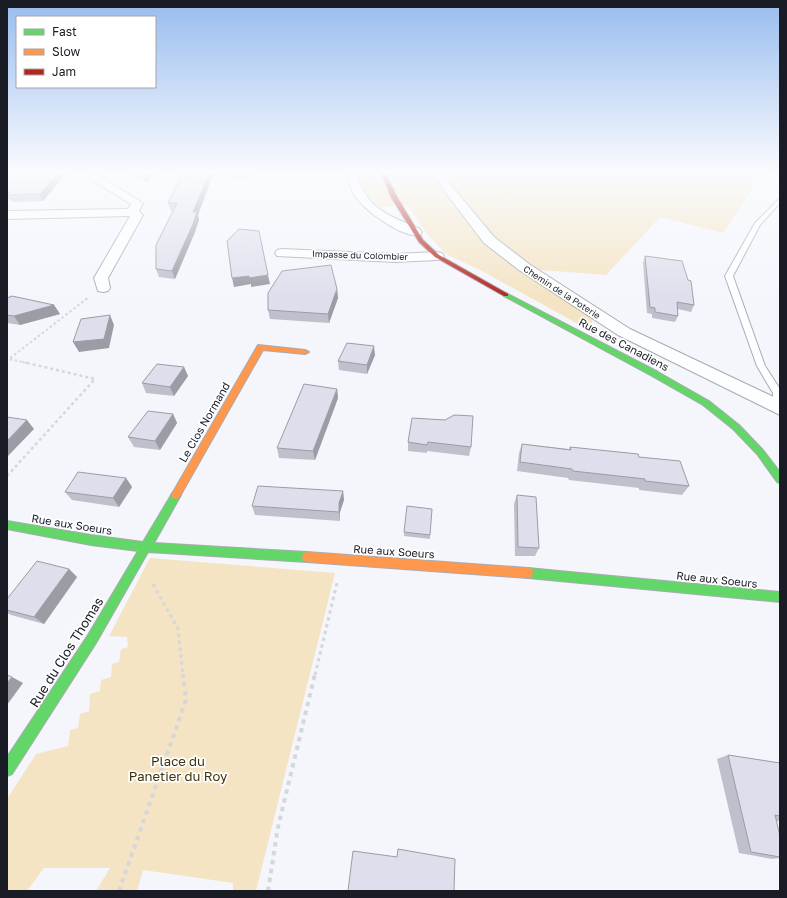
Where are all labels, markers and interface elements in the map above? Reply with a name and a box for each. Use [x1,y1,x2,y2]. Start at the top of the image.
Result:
legend [16,16,156,88]
text: Fast [52,24,77,39]
text: Slow [52,44,80,59]
text: Jam [52,64,76,79]
street label: Impasse du Colombier [312,248,409,262]
street label: Chemin de la Poterie [522,263,602,321]
street label: Rue des Canadiens [577,315,671,373]
street label: Le Clos Normand [176,380,232,464]
street label: Rue aux Soeurs [31,511,113,537]
street label: Rue aux Soeurs [353,542,435,560]
street label: Rue aux Soeurs [676,568,758,590]
street label: Rue du Clos Thomas [26,594,106,710]
park label: Place du Panetier du Roy [129,753,228,784]

